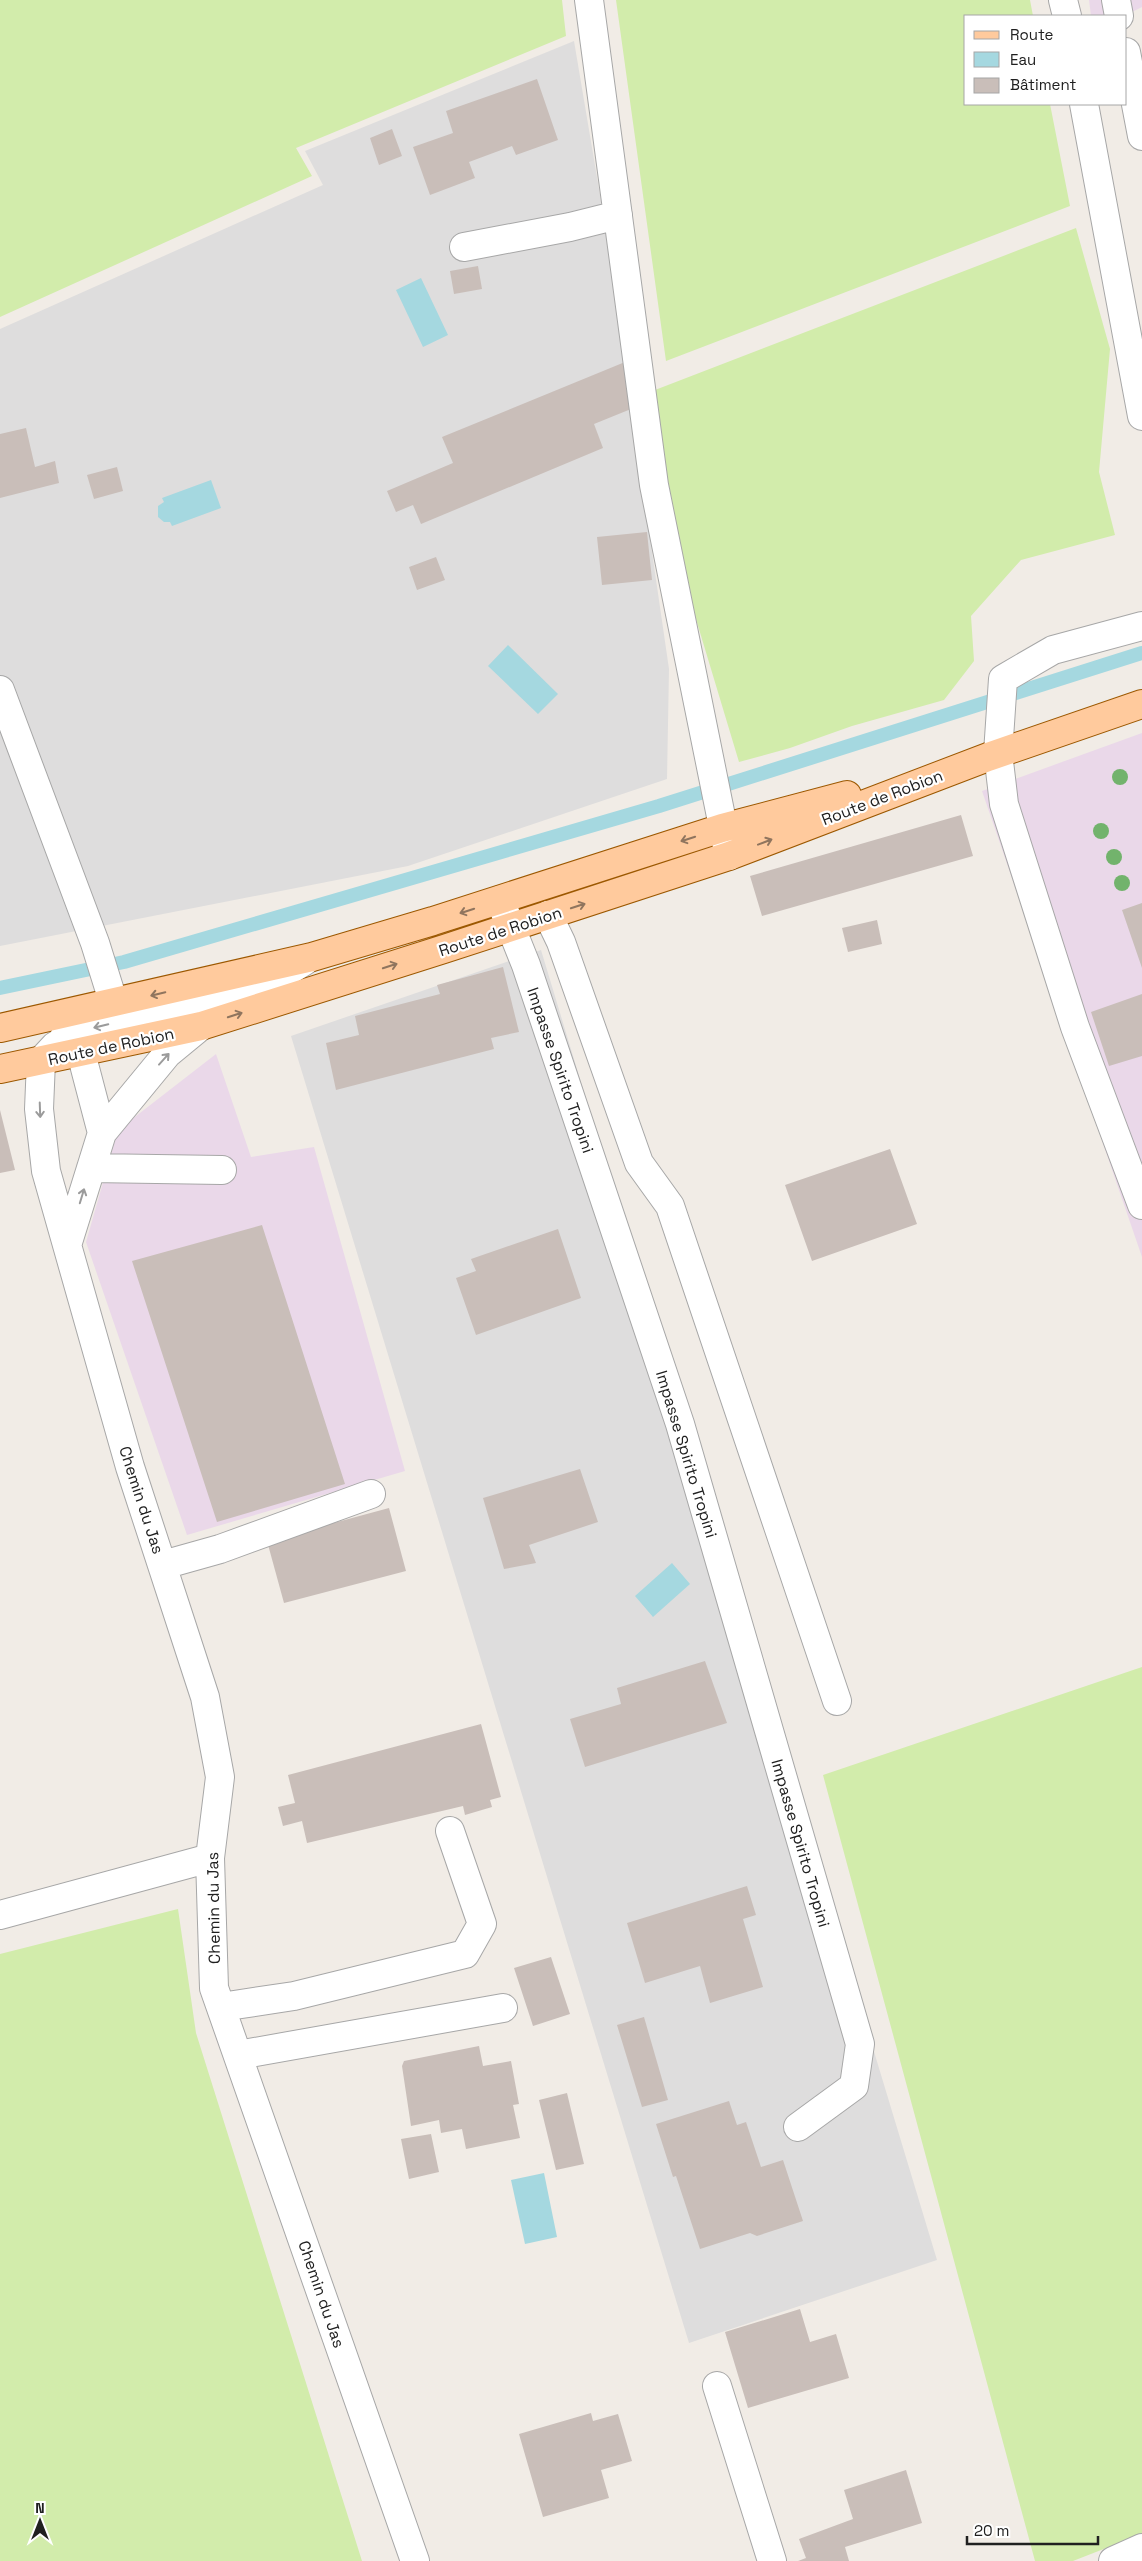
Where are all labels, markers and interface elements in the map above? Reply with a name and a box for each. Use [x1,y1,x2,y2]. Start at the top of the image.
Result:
legend [964,15,1127,105]
text: Route [1010,25,1054,44]
text: Eau [1010,50,1036,69]
text: Bâtiment [1010,75,1076,94]
street label: Route de Robion [819,765,946,830]
one-way arrow [681,835,696,844]
one-way arrow [757,837,772,846]
one-way arrow [570,901,585,910]
street label: Route de Robion [436,902,564,961]
one-way arrow [459,906,475,916]
one-way arrow [382,961,398,971]
street label: Impasse Spirito Tropini [522,984,599,1156]
one-way arrow [150,990,166,999]
one-way arrow [227,1010,243,1020]
one-way arrow [93,1022,109,1031]
street label: Route de Robion [46,1023,176,1070]
one-way arrow [158,1052,169,1065]
one-way arrow [35,1101,45,1117]
one-way arrow [78,1188,88,1204]
street label: Impasse Spirito Tropini [651,1368,722,1540]
street label: Chemin du Jas [114,1444,169,1557]
street label: Impasse Spirito Tropini [766,1757,835,1930]
street label: Chemin du Jas [202,1852,225,1964]
street label: Chemin du Jas [293,2238,350,2351]
north arrow [15,2496,65,2546]
text: N [35,2499,45,2517]
scale bar [967,2514,1098,2546]
text: 20 m [974,2521,1009,2540]

